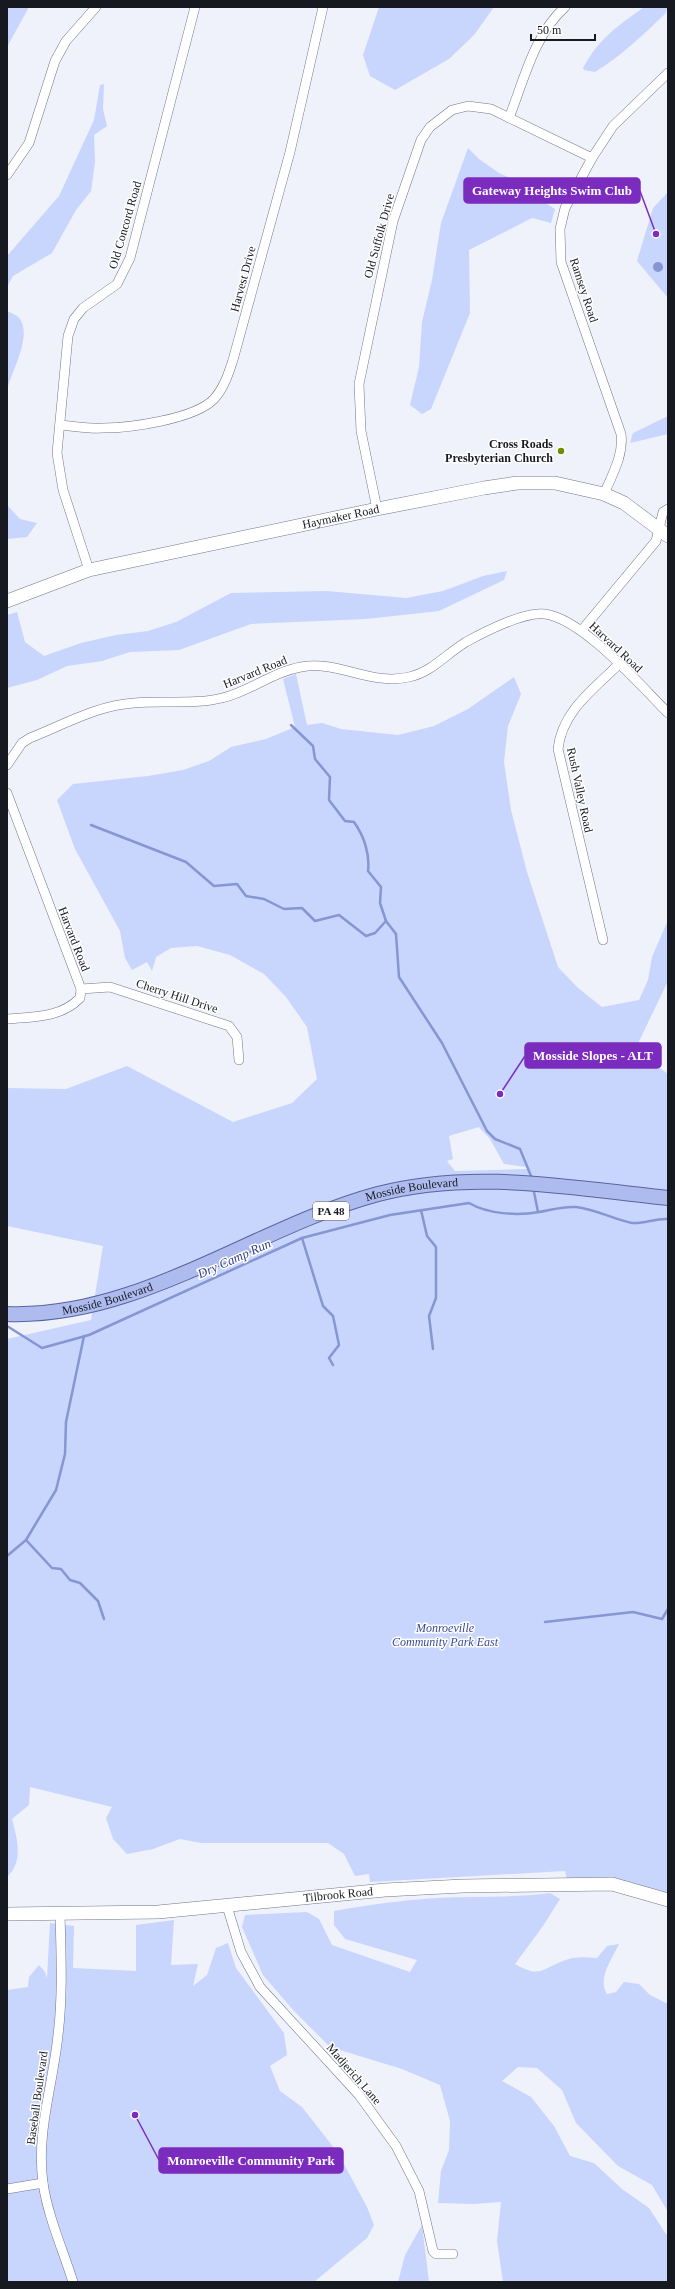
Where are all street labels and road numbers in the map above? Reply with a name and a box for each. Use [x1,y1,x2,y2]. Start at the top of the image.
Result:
street label: Old Concord Road [106,179,144,271]
street label: Old Suffolk Drive [361,192,397,280]
street label: Harvest Drive [227,245,259,313]
street label: Ramsey Road [567,256,601,324]
street label: Haymaker Road [301,502,381,532]
street label: Harvard Road [586,619,646,675]
street label: Harvard Road [221,653,289,691]
street label: Rush Valley Road [564,746,596,834]
street label: Harvard Road [55,905,93,973]
street label: Cherry Hill Drive [134,976,220,1016]
street label: Mosside Boulevard [364,1175,458,1204]
road number: PA 48 [313,1202,349,1220]
street label: Mosside Boulevard [61,1280,155,1318]
street label: Tilbrook Road [303,1884,374,1905]
street label: Madjerich Lane [324,2041,384,2107]
street label: Baseball Boulevard [24,2050,50,2146]

